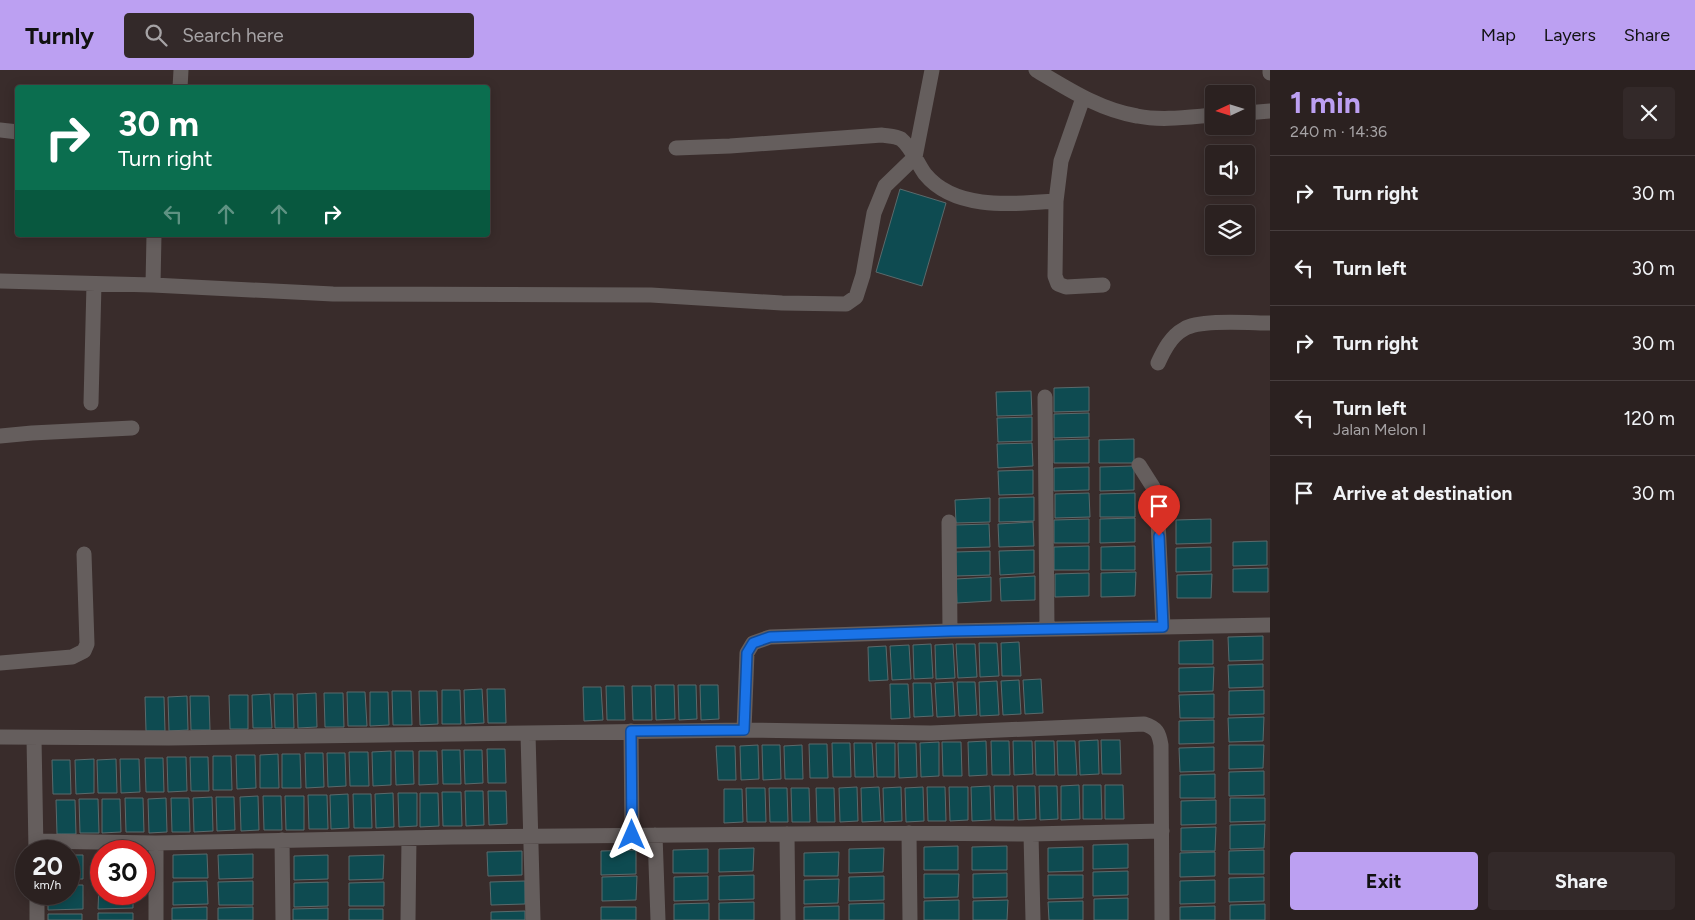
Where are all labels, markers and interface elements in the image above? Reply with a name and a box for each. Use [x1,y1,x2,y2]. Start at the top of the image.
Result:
search box [124,13,474,58]
text: Turnly [25,21,94,50]
icon: search [142,21,170,49]
text: Search here [182,24,284,47]
text: Map [1481,24,1516,46]
text: Layers [1544,24,1596,46]
text: Share [1624,24,1670,46]
text: 1 min [1290,84,1361,121]
north arrow [1205,85,1255,135]
map controls [1205,85,1255,255]
button: close [1623,87,1675,139]
text: 30 m [118,103,199,145]
icon: right [35,105,100,170]
text: 240 m · 14:36 [1290,122,1387,141]
text: Turn right [118,145,213,172]
button: sound [1205,145,1255,195]
icon: right [1290,179,1318,207]
text: Turn right [1333,182,1419,205]
text: 30 m [1632,182,1675,205]
icon: left [159,200,187,228]
icon: ahead [212,200,240,228]
icon: ahead [265,200,293,228]
icon: right [318,200,346,228]
button: layers [1205,205,1255,255]
icon: left [1290,254,1318,282]
text: Turn left [1333,257,1407,280]
text: 30 m [1632,257,1675,280]
icon: right [1290,329,1318,357]
text: Turn right [1333,332,1419,355]
text: 30 m [1632,332,1675,355]
text: Turn left [1333,397,1407,420]
icon: left [1290,404,1318,432]
text: 120 m [1623,407,1675,430]
text: Jalan Melon I [1333,420,1426,439]
icon: arrive [1290,479,1318,507]
text: Arrive at destination [1333,482,1512,505]
text: 30 m [1632,482,1675,505]
pin [1138,485,1180,536]
icon: arrive [1145,492,1173,520]
position arrow [605,808,657,860]
speed limit sign: 30 [90,840,155,905]
text: 20 [32,851,63,881]
button: Exit [1290,852,1478,910]
button: Share [1488,852,1675,910]
text: km/h [34,878,61,892]

